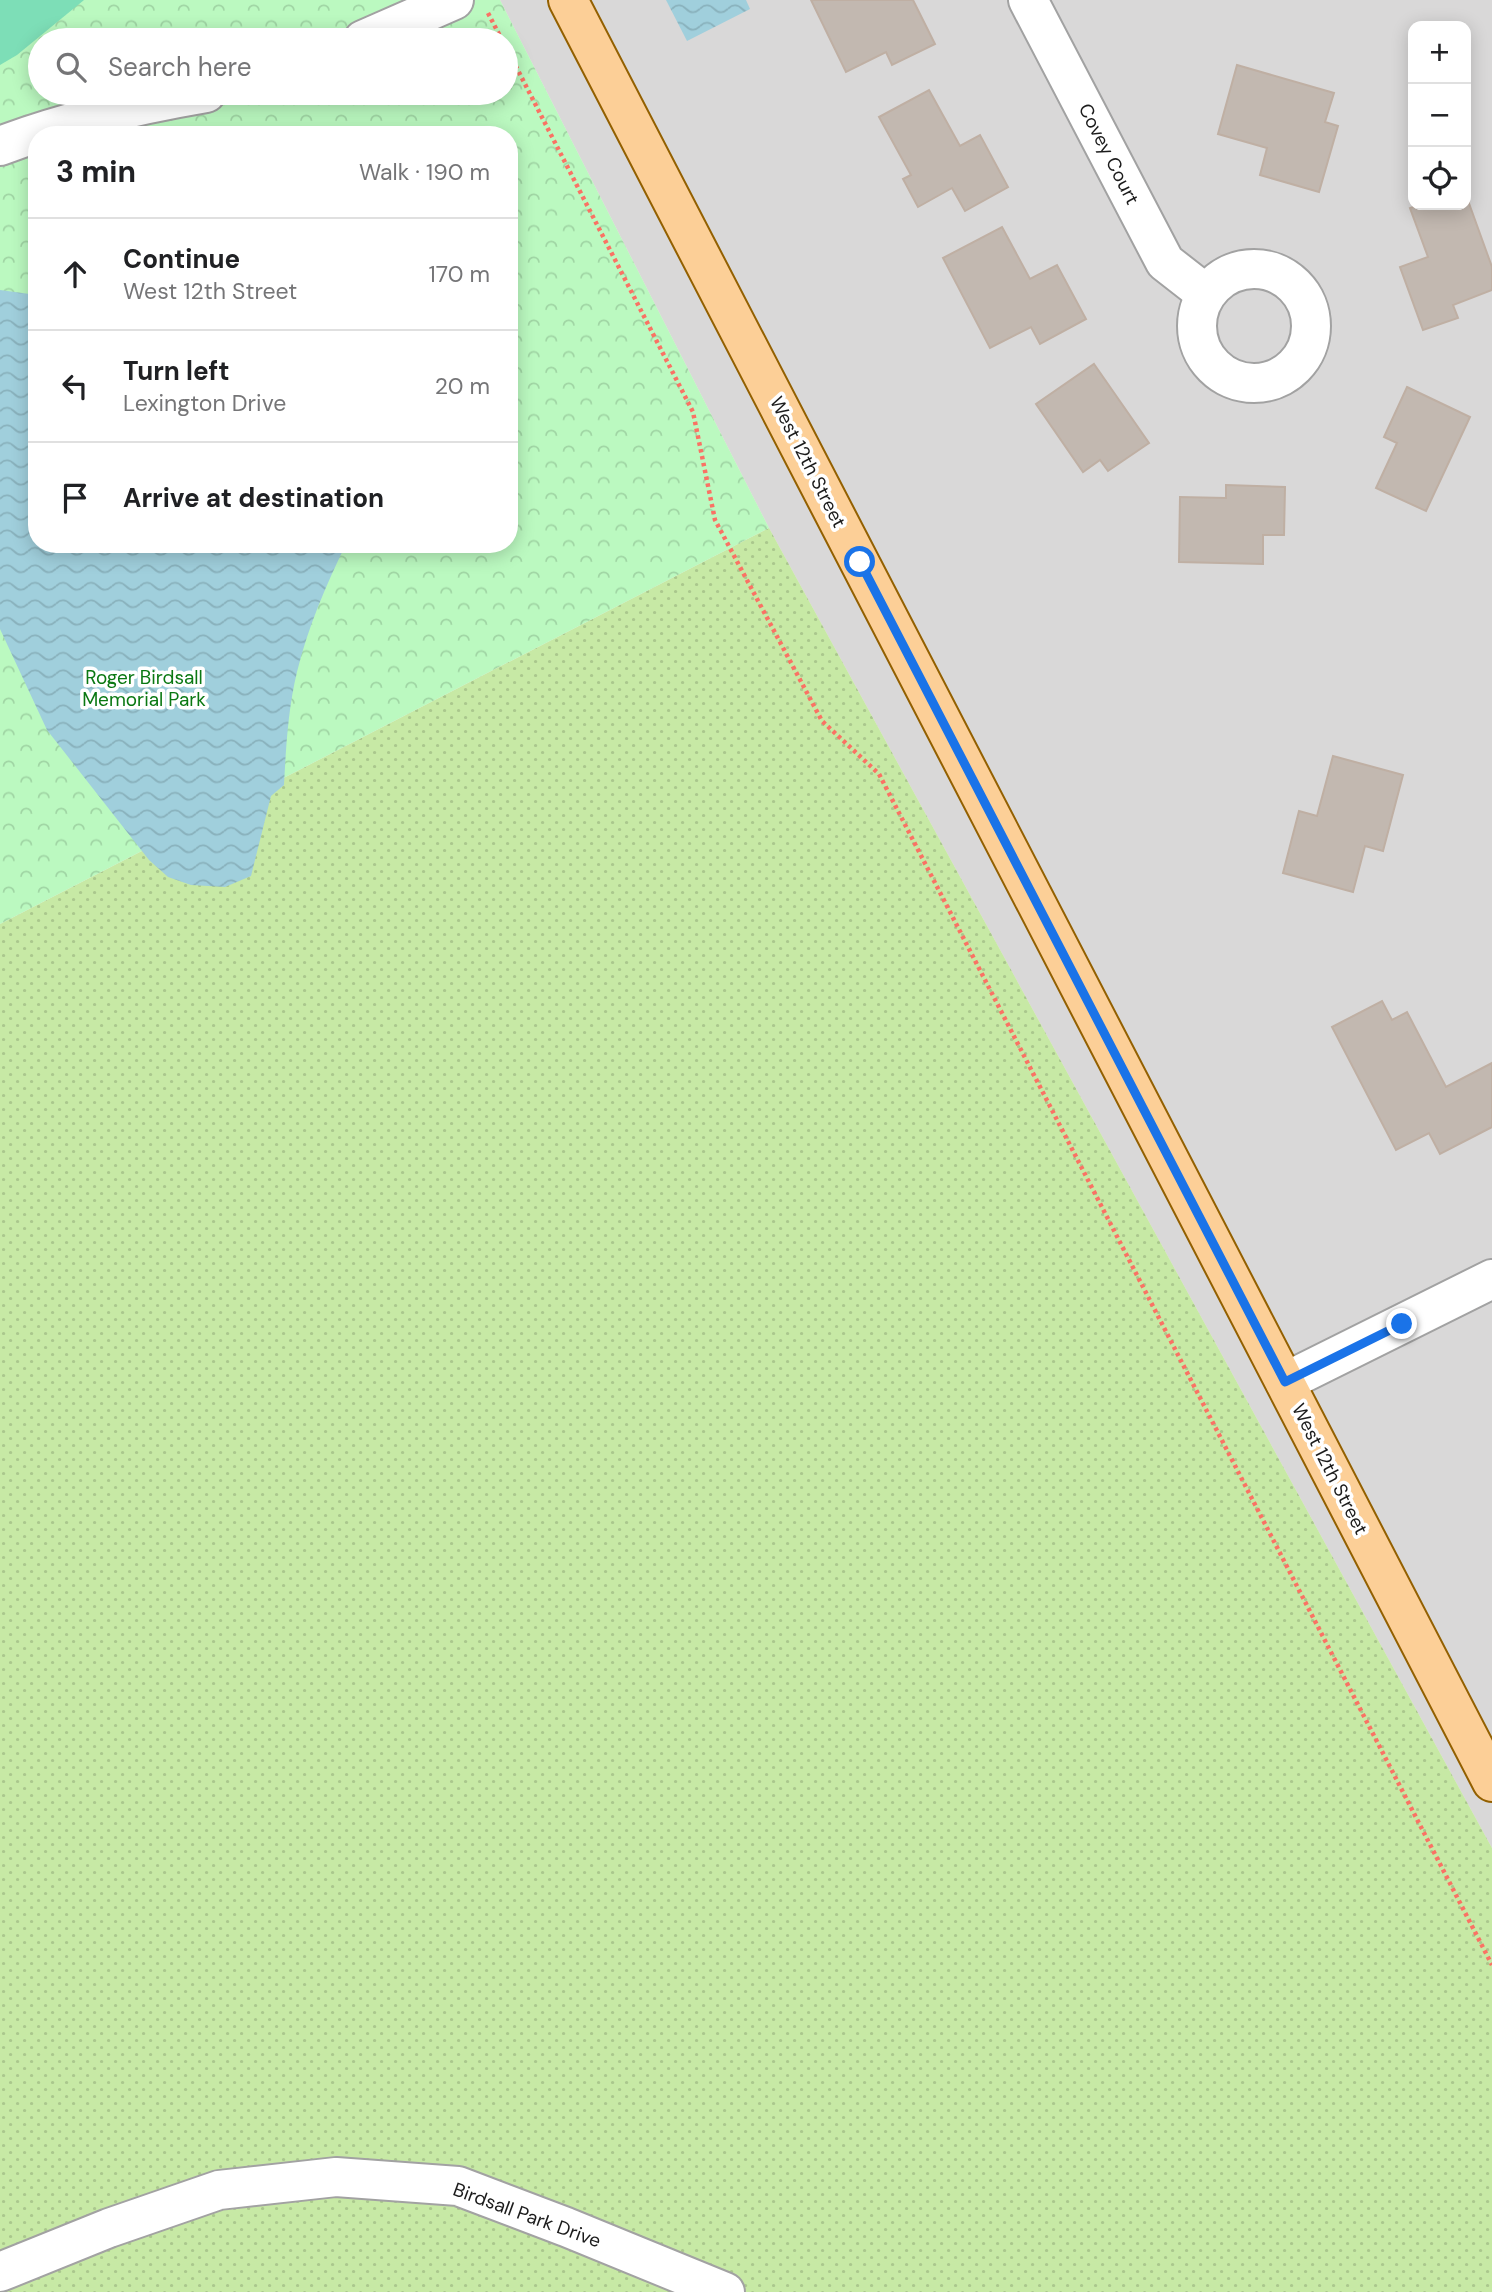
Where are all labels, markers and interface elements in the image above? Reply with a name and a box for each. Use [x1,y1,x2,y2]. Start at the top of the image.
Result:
map controls [1408,21,1471,210]
button: + [1408,21,1471,84]
search box [28,28,518,105]
icon: search [52,48,90,86]
text: Search here [108,50,251,84]
button: − [1408,84,1471,147]
street label: Covey Court [1073,99,1145,209]
button: locate [1408,147,1471,210]
text: 3 min [56,152,136,191]
text: Walk · 190 m [359,157,490,187]
text: Continue [123,242,240,276]
icon: ahead [56,255,94,293]
text: 170 m [429,259,490,289]
text: West 12th Street [123,276,297,306]
text: Turn left [123,354,230,388]
icon: left [56,367,94,405]
text: 20 m [435,371,490,401]
text: Lexington Drive [123,388,286,418]
street label: West 12th Street [764,392,852,532]
icon: arrive [56,479,94,517]
text: Arrive at destination [123,481,384,515]
route start [844,546,875,577]
park label: Roger Birdsall Memorial Park [82,665,206,712]
route end [1386,1308,1417,1339]
street label: West 12th Street [1286,1399,1374,1539]
street label: Birdsall Park Drive [450,2177,604,2253]

